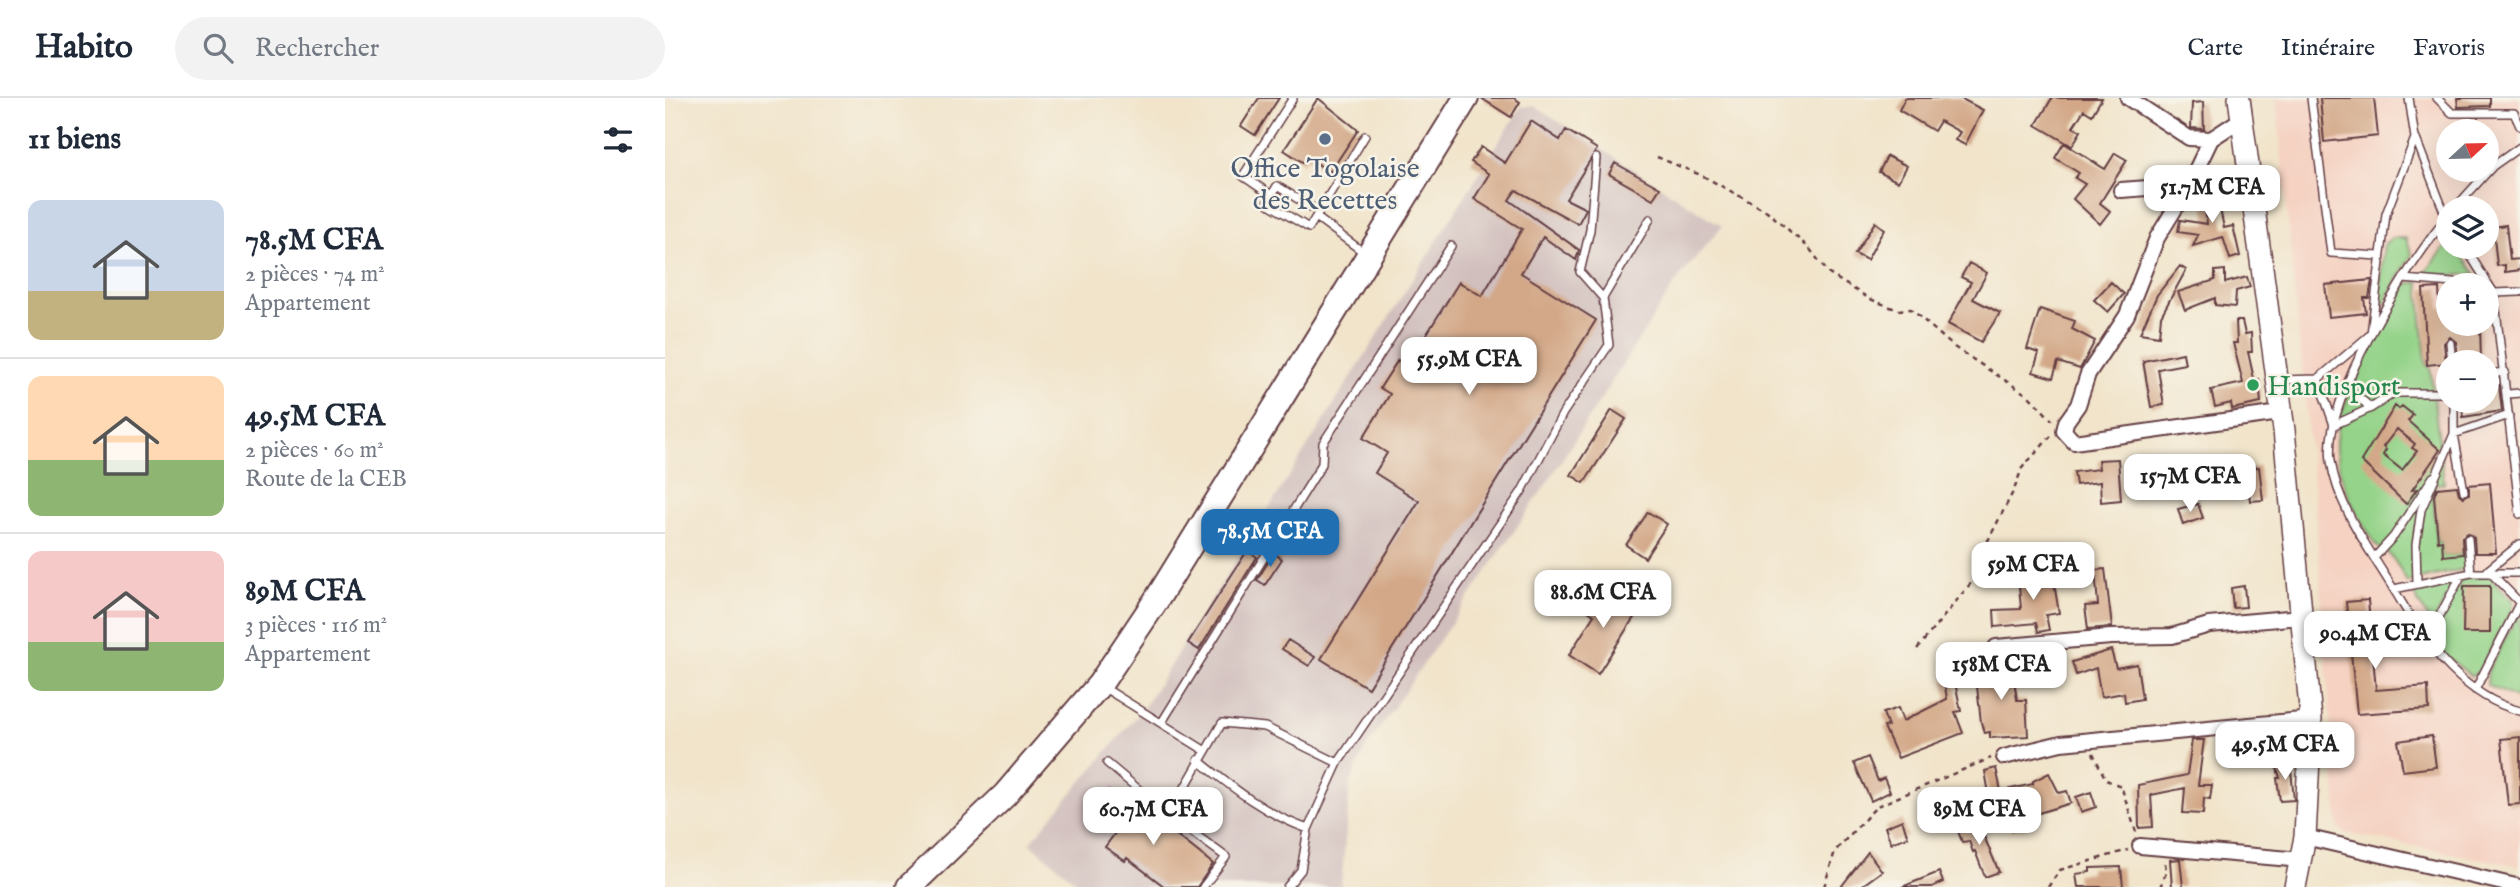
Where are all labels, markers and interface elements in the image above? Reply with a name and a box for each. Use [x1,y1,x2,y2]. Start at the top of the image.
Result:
search box [175,17,665,80]
text: Habito [35,27,133,69]
icon: search [199,29,237,67]
text: Rechercher [255,32,379,65]
text: Carte [2187,33,2243,64]
text: Itinéraire [2281,33,2375,64]
text: Favoris [2413,33,2485,64]
north arrow [2436,119,2499,182]
map controls [2436,119,2499,413]
text: 11 biens [28,121,121,159]
icon: filters [599,121,637,159]
marker: Office Togolaise des Recettes [1317,131,1333,147]
place label: Office Togolaise des Recettes [1230,152,1420,219]
pin: 51.7M CFA [2132,166,2292,225]
text: 51.7M CFA [2160,173,2264,202]
button: layers [2436,196,2499,259]
text: 78.5M CFA [245,222,383,260]
icon: home [84,228,168,312]
text: 2 pièces · 74 m² [245,260,385,289]
button: + [2436,273,2499,336]
text: Appartement [245,289,371,318]
pin: 55.9M CFA [1389,338,1549,397]
text: 55.9M CFA [1417,345,1521,374]
button: − [2436,350,2499,413]
place label: Handisport [2267,370,2401,405]
marker: Handisport [2245,377,2261,393]
text: 49.5M CFA [245,398,385,436]
icon: home [84,404,168,488]
text: 2 pièces · 60 m² [245,436,384,465]
pin: 157M CFA [2118,454,2262,514]
text: 157M CFA [2140,462,2240,491]
text: Route de la CEB [245,465,407,494]
pin: 78.5M CFA [1190,510,1350,569]
text: 78.5M CFA [1217,517,1323,546]
pin: 59M CFA [1968,542,2098,602]
text: 59M CFA [1988,550,2079,579]
pin: 88.6M CFA [1523,570,1683,630]
text: 89M CFA [245,573,365,611]
text: 88.6M CFA [1550,578,1656,607]
icon: home [84,579,168,663]
text: 3 pièces · 116 m² [245,611,387,640]
pin: 90.4M CFA [2295,612,2455,671]
text: 90.4M CFA [2320,619,2430,648]
text: Appartement [245,640,371,669]
pin: 158M CFA [1929,642,2073,702]
text: 158M CFA [1952,650,2050,679]
pin: 49.5M CFA [2205,722,2365,782]
text: 49.5M CFA [2231,730,2339,759]
pin: 60.7M CFA [1073,788,1233,847]
pin: 89M CFA [1914,788,2044,847]
text: 60.7M CFA [1099,795,1207,824]
text: 89M CFA [1933,795,2025,824]

